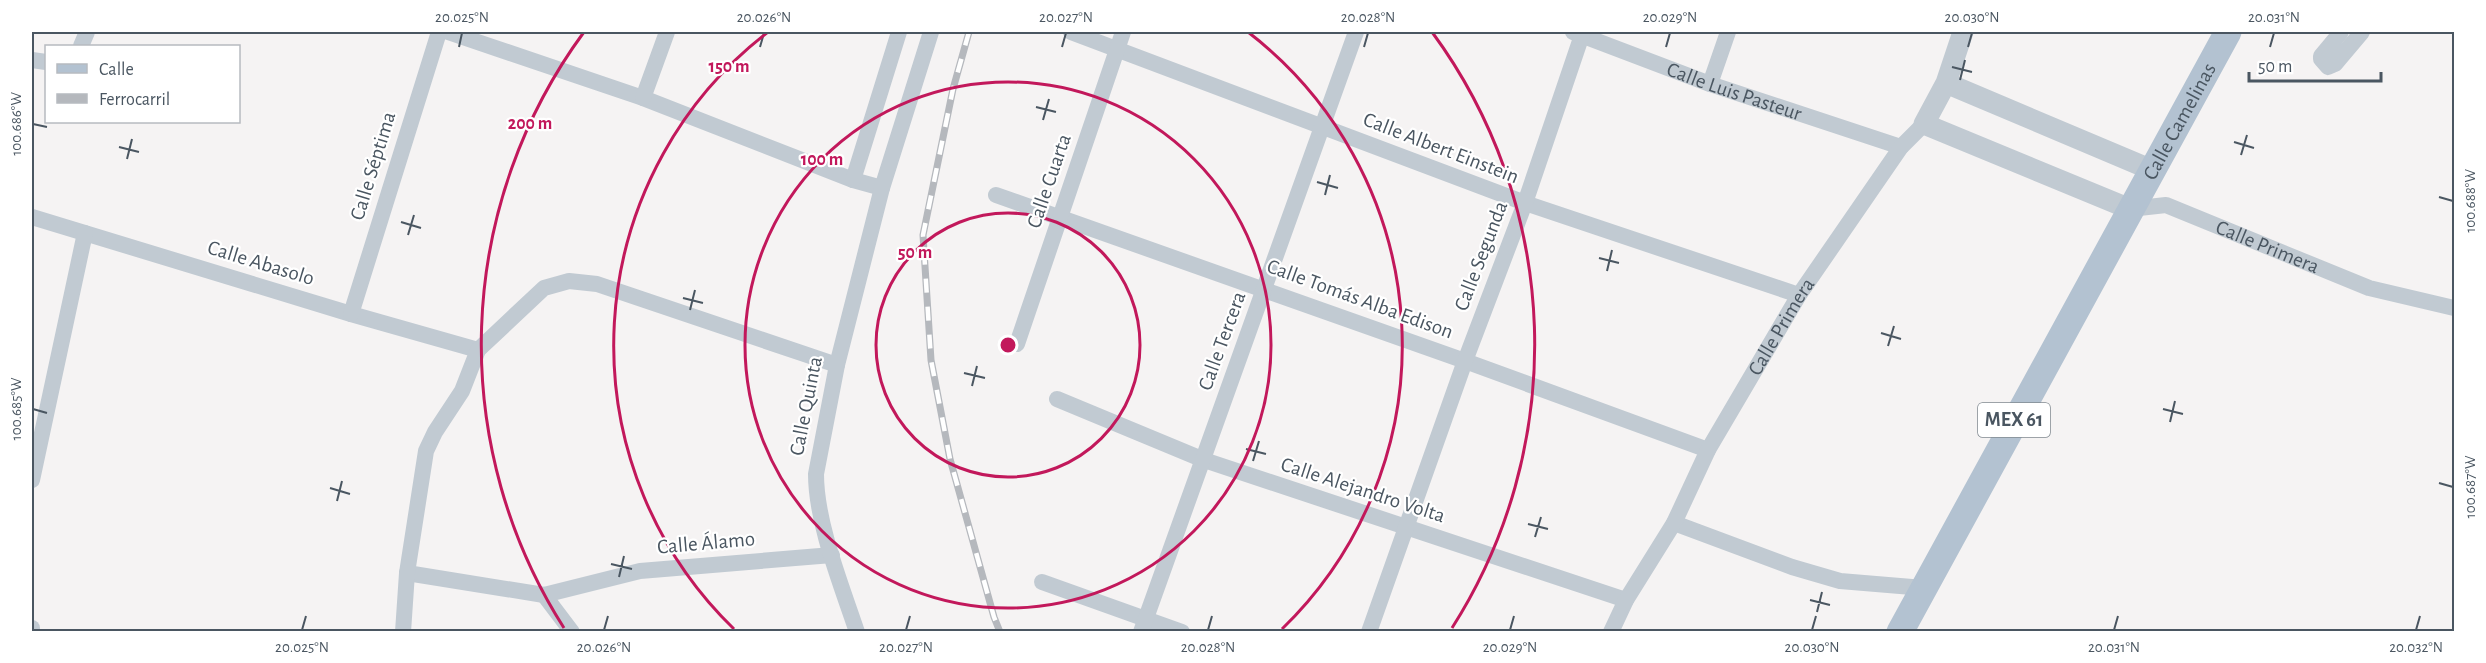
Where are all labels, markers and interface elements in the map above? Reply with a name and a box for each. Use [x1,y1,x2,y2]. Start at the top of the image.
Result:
text: 20.025°N [435,10,489,25]
text: 20.026°N [737,10,791,25]
text: 20.027°N [1039,10,1093,25]
text: 20.028°N [1341,10,1395,25]
text: 20.029°N [1643,10,1697,25]
text: 20.030°N [1945,10,1999,25]
text: 20.031°N [2248,10,2300,25]
legend [45,45,240,123]
scale bar [2249,45,2381,83]
text: 150 m [709,58,749,76]
street label: Calle Luis Pasteur [1664,58,1805,124]
text: 50 m [2258,58,2292,76]
street label: Calle Camelinas [2139,59,2219,183]
text: Calle [99,61,134,79]
text: Ferrocarril [99,91,170,109]
text: 100.686°W [9,92,24,156]
street label: Calle Séptima [347,109,400,223]
street label: Calle Albert Einstein [1360,109,1522,187]
text: 200 m [508,115,552,133]
street label: Calle Cuarta [1023,131,1075,231]
text: 100 m [801,151,843,169]
text: 100.688°W [2463,169,2478,233]
street label: Calle Segunda [1451,198,1512,314]
street label: Calle Primera [2213,216,2323,277]
street label: Calle Abasolo [205,237,317,289]
text: 50 m [898,244,932,262]
street label: Calle Tomás Alba Edison [1264,256,1456,342]
street label: Calle Primera [1744,274,1818,379]
street label: Calle Tercera [1194,288,1250,393]
centre of rings [998,335,1018,355]
street label: Calle Quinta [786,354,826,457]
text: 100.685°W [9,377,24,440]
road number: MEX 61 [1978,403,2050,437]
street label: Calle Alejandro Volta [1278,454,1448,527]
text: 100.687°W [2463,455,2478,518]
street label: Calle Álamo [656,526,756,558]
text: 20.025°N [275,640,329,655]
text: 20.026°N [577,640,631,655]
text: 20.027°N [879,640,933,655]
text: 20.028°N [1181,640,1235,655]
text: 20.029°N [1483,640,1537,655]
text: 20.030°N [1785,640,1839,655]
text: 20.031°N [2088,640,2140,655]
text: 20.032°N [2389,640,2443,655]

